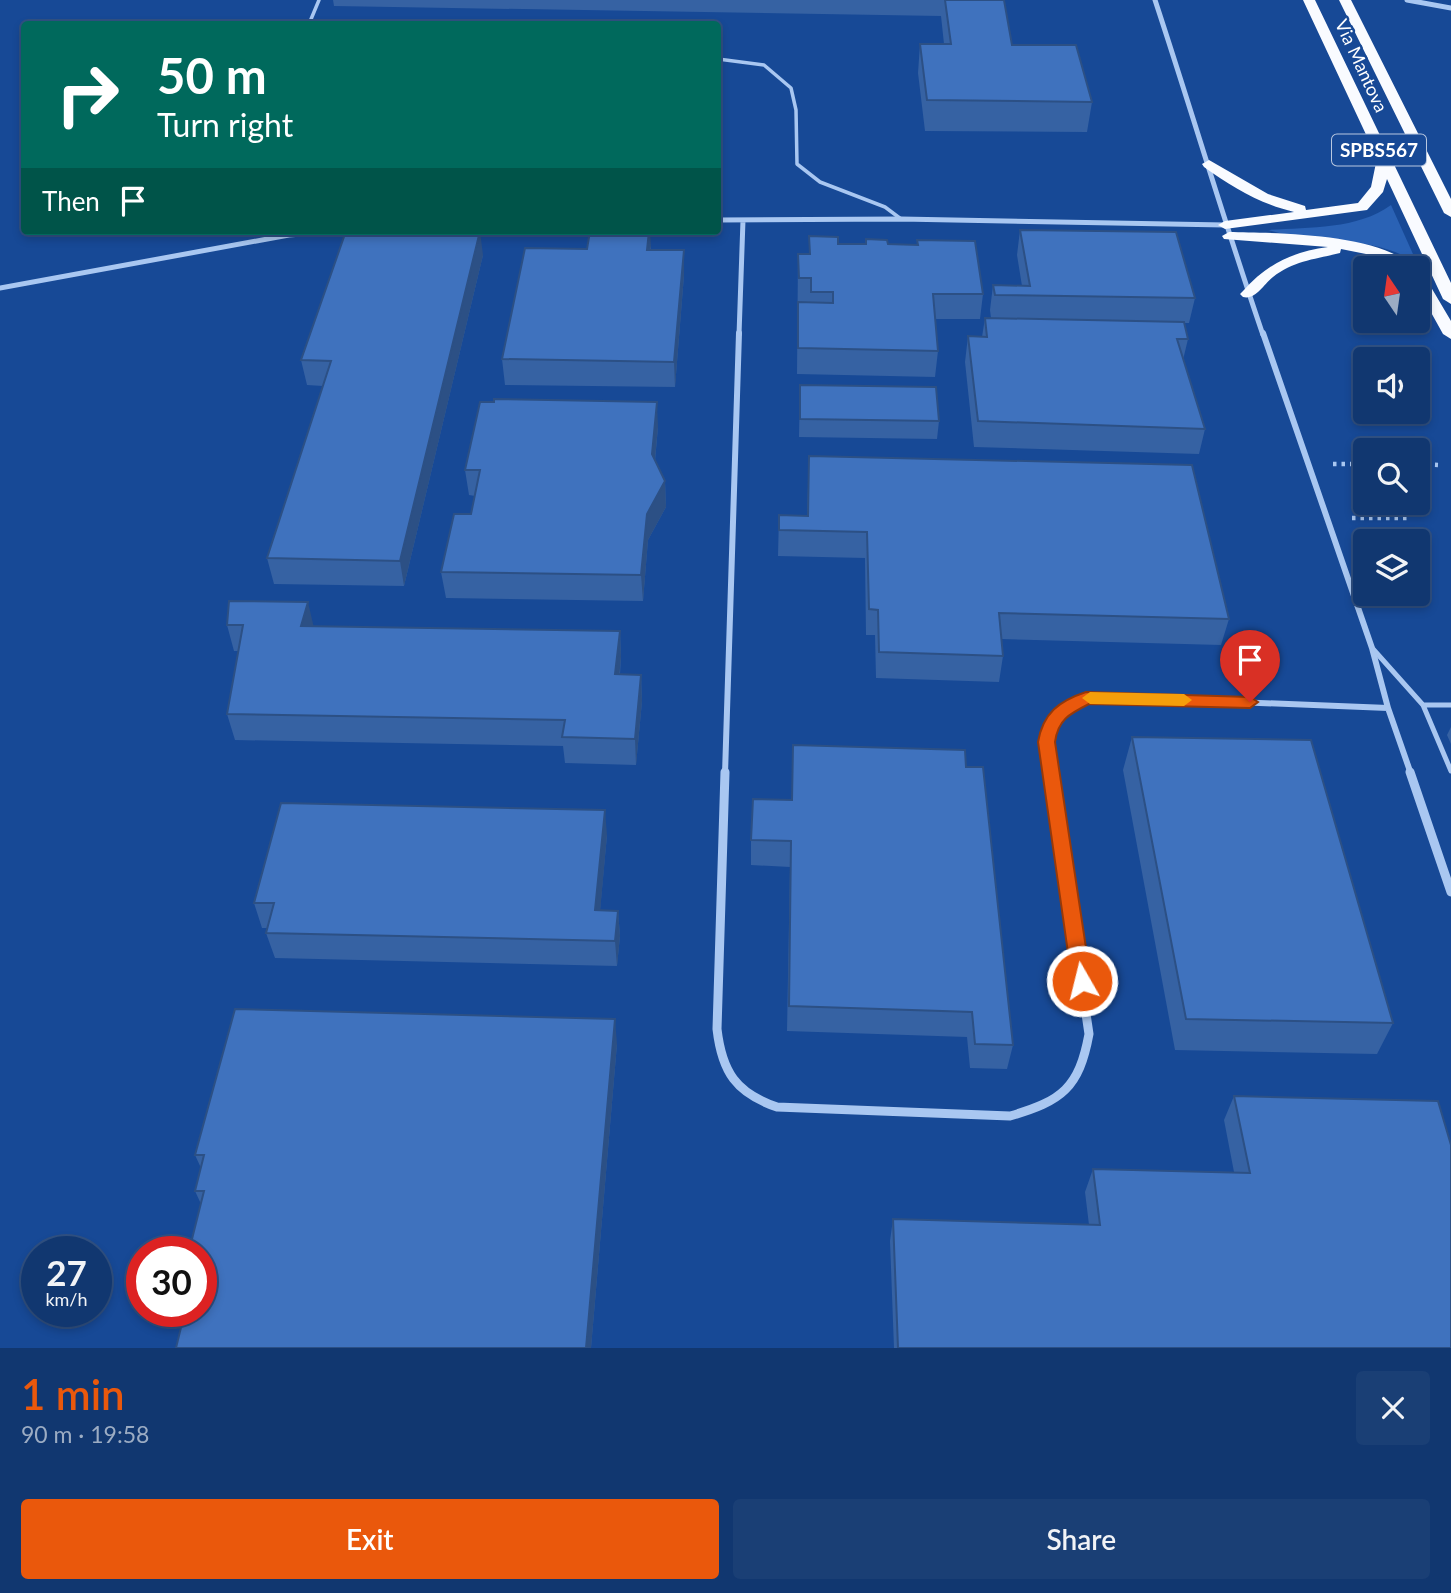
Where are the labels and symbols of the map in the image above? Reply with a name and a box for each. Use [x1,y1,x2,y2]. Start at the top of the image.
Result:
street label: Via Mantova [1331,16,1393,115]
road number: SPBS567 [1332,134,1426,166]
north arrow [1353,256,1430,332]
pin [1220,630,1280,702]
position arrow [1045,944,1119,1018]
speed limit sign: 30 [126,1236,217,1327]

